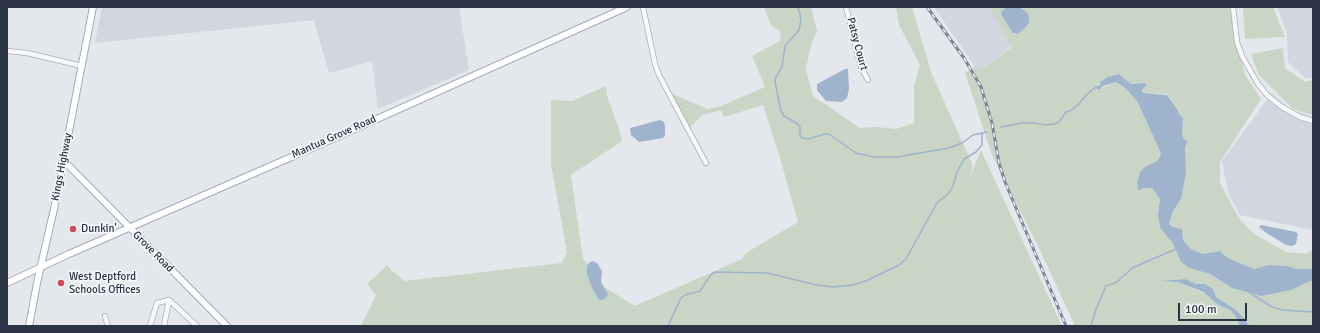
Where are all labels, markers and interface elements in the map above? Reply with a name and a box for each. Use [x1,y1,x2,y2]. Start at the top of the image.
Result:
street label: Patsy Court [844,16,870,72]
street label: Mantua Grove Road [290,112,378,162]
street label: Kings Highway [49,132,75,202]
place label: Dunkin' [81,222,117,236]
marker: Dunkin' [68,224,78,234]
street label: Grove Road [130,229,176,275]
place label: West Deptford Schools Offices [69,270,141,296]
marker: West Deptford Schools Offices [56,278,66,288]
scale bar [1180,295,1249,321]
text: 100 m [1185,302,1217,317]

